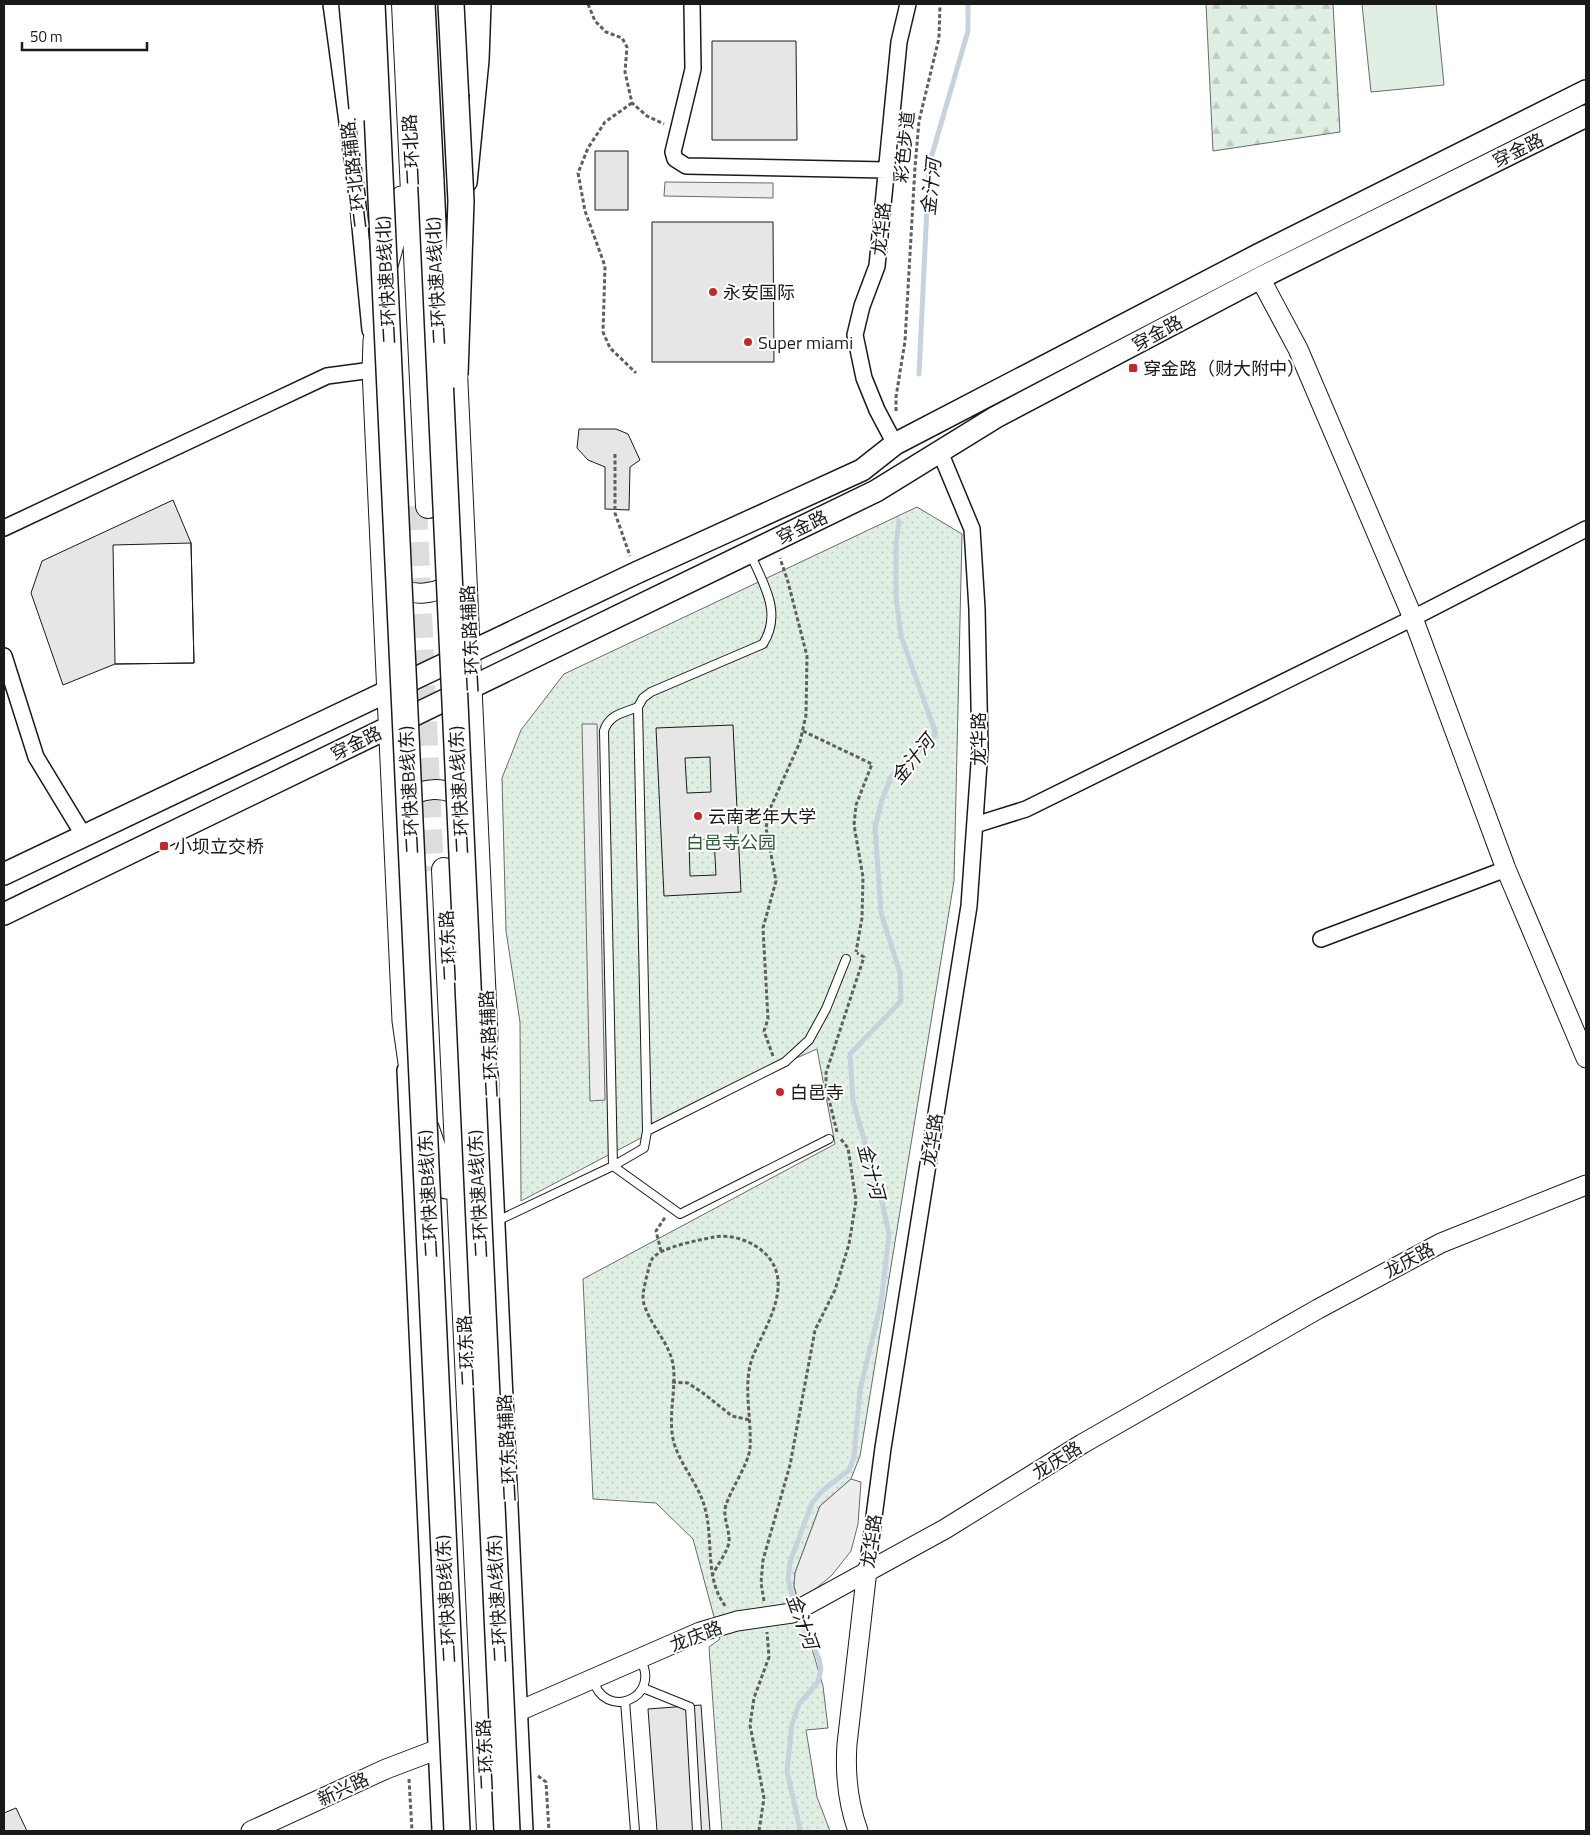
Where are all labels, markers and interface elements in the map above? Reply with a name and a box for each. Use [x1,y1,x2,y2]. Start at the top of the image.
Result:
scale bar [22,20,148,52]
text: 50 m [30,25,63,48]
street label: 彩色步道 [887,110,921,184]
street label: 二环北路 [396,113,426,187]
street label: 二环北路辅路 [334,120,374,230]
street label: 穿金路 [1488,126,1548,174]
water label: 金汁河 [913,153,948,217]
street label: 龙华路 [865,201,897,257]
street label: 二环快速B线(北) [369,215,403,345]
street label: 二环快速A线(北) [419,216,453,346]
place label: 永安国际 [723,279,795,306]
marker: 永安国际 [707,286,719,298]
street label: 穿金路 [1127,308,1187,358]
place label: Super miami [758,329,853,356]
marker: Super miami [742,336,754,348]
place label: 穿金路（财大附中） [1143,355,1305,382]
marker: 穿金路（财大附中） [1127,362,1139,374]
street label: 穿金路 [772,503,832,551]
street label: 二环东路辅路 [454,584,486,694]
street label: 龙华路 [965,712,992,766]
street label: 穿金路 [326,719,386,767]
street label: 二环快速B线(东) [392,725,426,855]
street label: 二环快速A线(东) [442,725,476,855]
water label: 金汁河 [883,725,944,790]
place label: 云南老年大学 [708,803,816,830]
marker: 云南老年大学 [692,810,704,822]
park label: 白邑寺公园 [686,829,776,856]
place label: 小坝立交桥 [174,833,264,860]
marker: 小坝立交桥 [158,840,170,852]
street label: 二环东路 [433,909,463,983]
street label: 二环东路辅路 [473,989,505,1099]
place label: 白邑寺 [790,1079,844,1106]
marker: 白邑寺 [774,1086,786,1098]
street label: 龙华路 [914,1111,950,1169]
street label: 二环快速B线(东) [411,1129,445,1259]
street label: 二环快速A线(东) [461,1129,495,1259]
water label: 金汁河 [851,1140,894,1206]
street label: 龙庆路 [1379,1235,1439,1285]
street label: 二环东路 [451,1314,481,1388]
street label: 二环东路辅路 [491,1393,523,1503]
street label: 龙庆路 [1027,1434,1087,1486]
street label: 龙华路 [854,1512,888,1570]
street label: 二环快速B线(东) [429,1534,463,1664]
street label: 二环快速A线(东) [480,1534,514,1664]
water label: 金汁河 [780,1589,828,1656]
street label: 龙庆路 [666,1614,726,1658]
street label: 二环东路 [470,1718,500,1792]
street label: 新兴路 [313,1765,373,1813]

